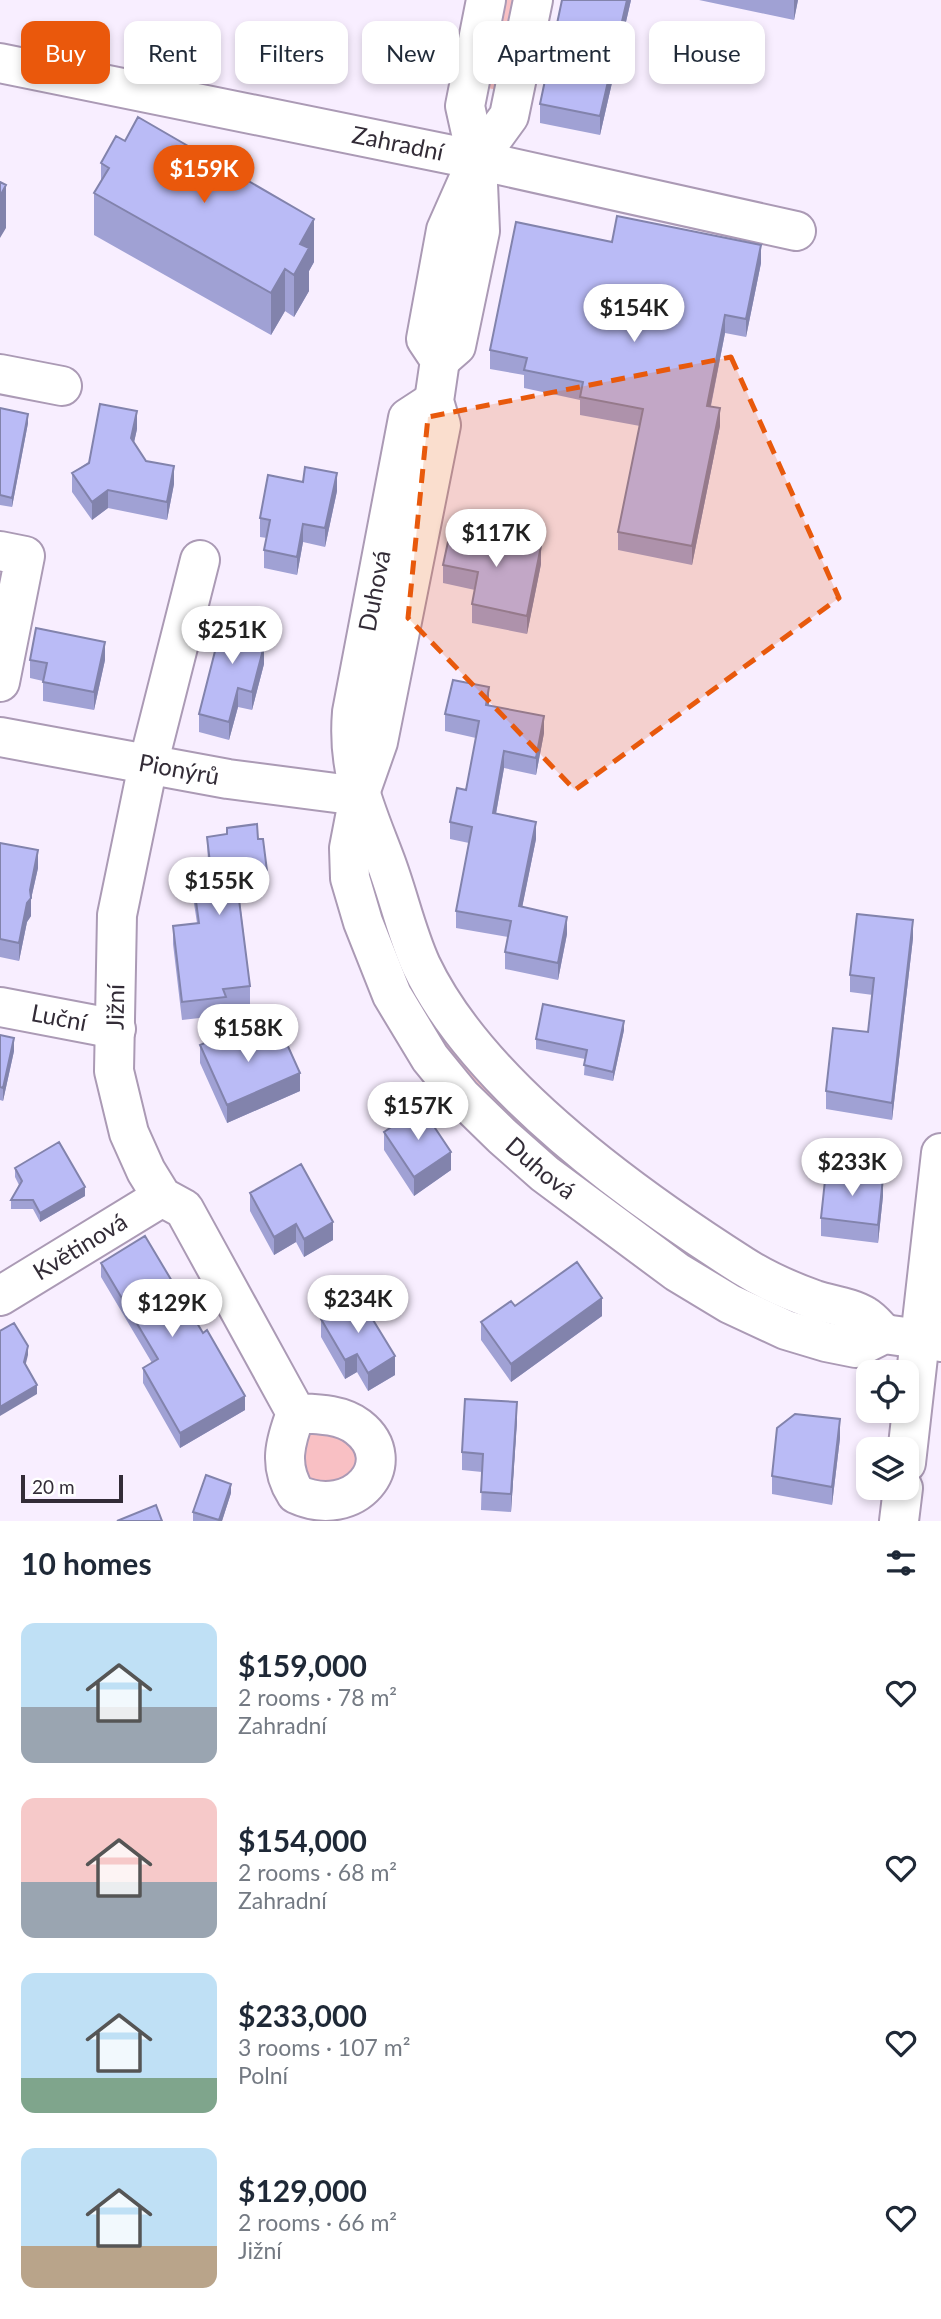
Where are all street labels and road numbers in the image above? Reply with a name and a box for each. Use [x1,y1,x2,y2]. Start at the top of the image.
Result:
street label: Zahradní [350,119,448,166]
street label: Duhová [351,548,396,634]
street label: Pionýrů [137,747,222,790]
street label: Jižní [100,983,129,1030]
street label: Luční [29,997,90,1036]
street label: Duhová [500,1130,582,1205]
street label: Květinová [27,1206,132,1285]

